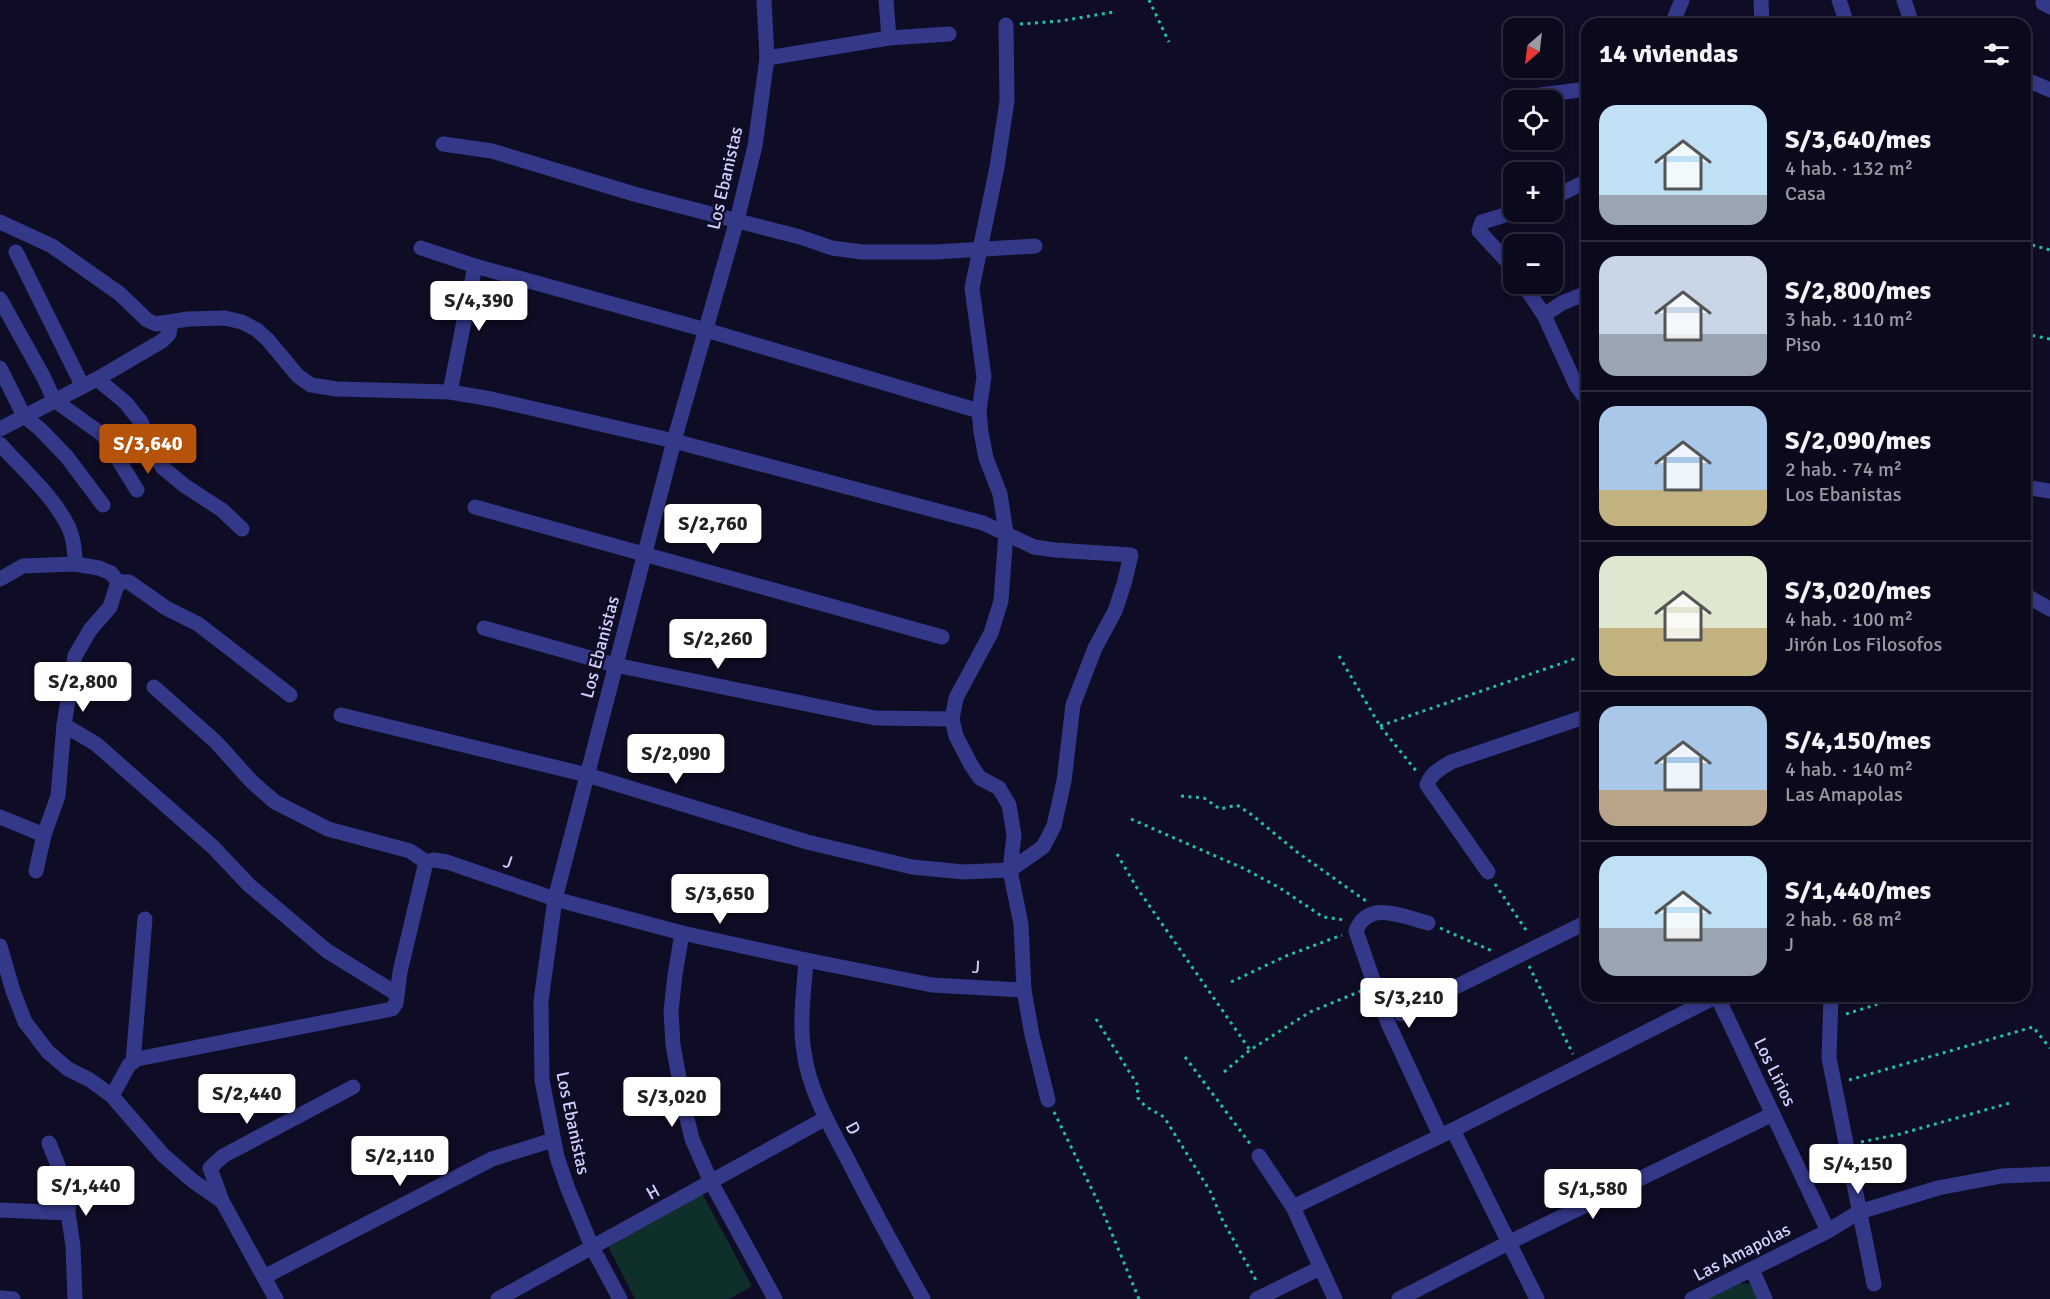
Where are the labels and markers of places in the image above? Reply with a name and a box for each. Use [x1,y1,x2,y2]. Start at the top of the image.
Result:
pin: S/4,390 [424,281,534,332]
pin: S/3,640 [93,424,203,475]
pin: S/2,760 [658,504,768,555]
pin: S/2,260 [663,619,773,670]
pin: S/2,800 [28,662,138,713]
pin: S/2,090 [621,734,731,785]
pin: S/3,650 [665,874,775,925]
pin: S/3,210 [1354,978,1464,1029]
pin: S/2,440 [192,1074,302,1125]
pin: S/3,020 [617,1077,727,1128]
pin: S/2,110 [345,1136,455,1187]
pin: S/4,150 [1803,1144,1913,1195]
pin: S/1,440 [31,1166,141,1217]
pin: S/1,580 [1538,1169,1648,1220]

